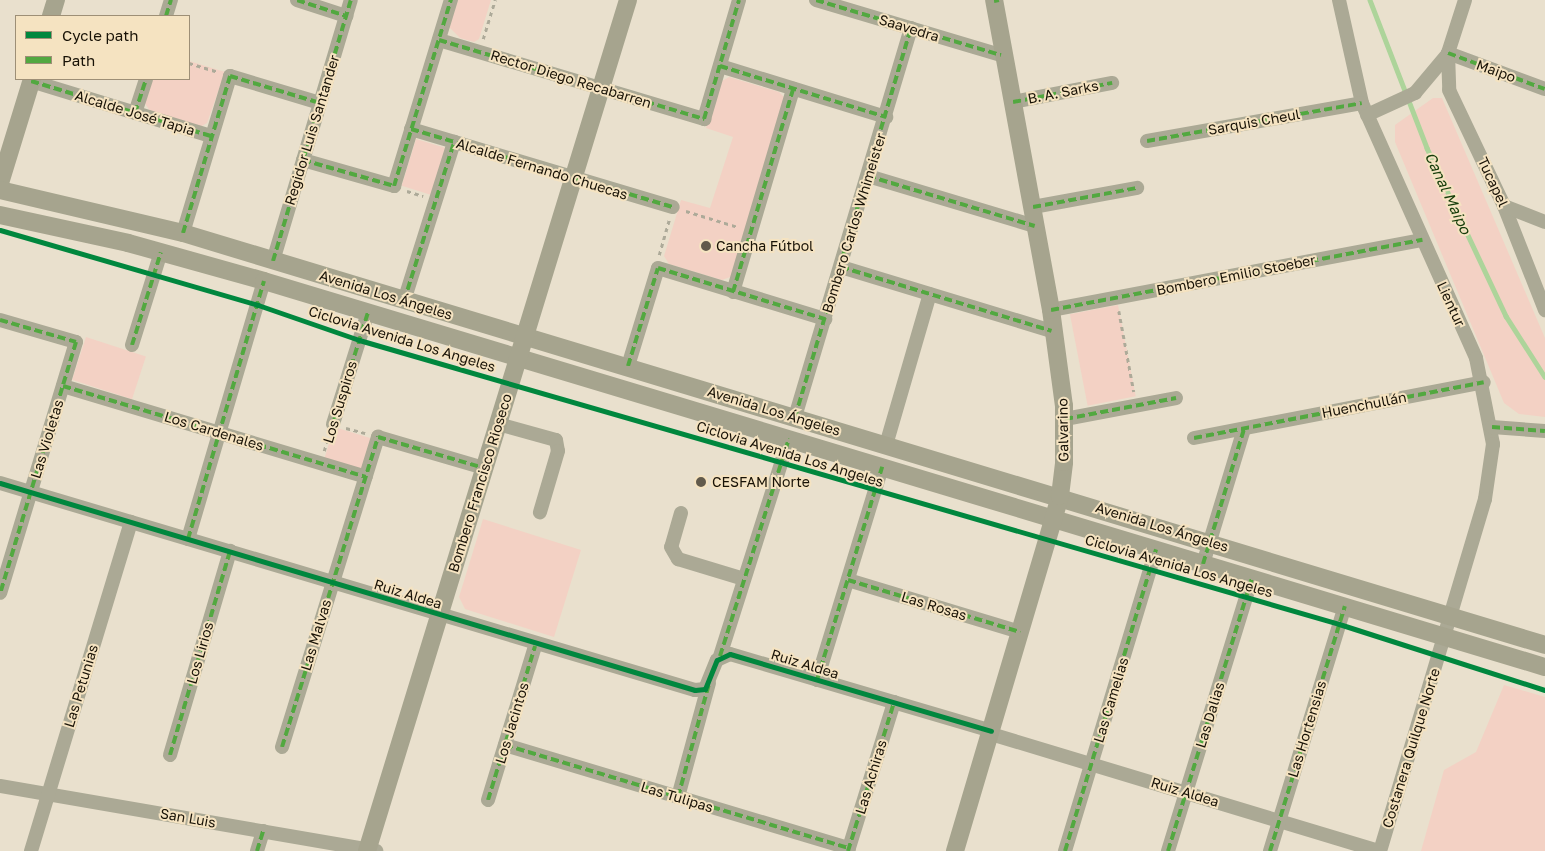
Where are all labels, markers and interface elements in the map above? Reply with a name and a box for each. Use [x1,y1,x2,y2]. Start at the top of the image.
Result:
street label: Saavedra [877,11,941,45]
legend [15,15,190,80]
text: Cycle path [62,26,138,44]
street label: Rector Diego Recabarren [489,47,653,111]
text: Path [62,51,95,69]
street label: Regidor Luis Santander [281,53,343,207]
street label: Maipo [1474,56,1518,86]
street label: B. A. Sarks [1026,77,1100,107]
street label: Alcalde José Tapia [73,87,197,139]
street label: Sarquis Cheul [1207,106,1301,138]
street label: Bombero Carlos Whimeister [819,131,889,315]
street label: Alcalde Fernando Chuecas [454,135,630,203]
water label: Canal Maipo [1421,149,1475,237]
street label: Tucapel [1474,155,1512,209]
place label: Cancha Fútbol [716,238,814,254]
marker: Cancha Fútbol [700,240,712,252]
street label: Bombero Emilio Stoeber [1155,251,1317,299]
street label: Avenida Los Ángeles [317,267,455,323]
street label: Lientur [1433,279,1469,329]
street label: Ciclovia Avenida Los Angeles [306,303,498,375]
street label: Los Suspiros [319,359,361,445]
street label: Avenida Los Ángeles [705,383,843,439]
street label: Huenchullán [1320,389,1408,421]
street label: Bombero Francisco Rioseco [445,392,515,574]
street label: Las Violetas [27,397,67,481]
street label: Galvarino [1054,398,1072,462]
street label: Los Cardenales [162,408,266,454]
street label: Ciclovia Avenida Los Angeles [694,418,886,490]
place label: CESFAM Norte [712,474,810,490]
marker: CESFAM Norte [694,475,708,489]
street label: Avenida Los Ángeles [1093,499,1231,555]
street label: Ciclovia Avenida Los Angeles [1083,531,1275,601]
street label: Ruiz Aldea [372,576,444,612]
street label: Las Rosas [899,588,969,624]
street label: Las Malvas [297,597,335,673]
street label: Los Lirios [183,620,217,686]
street label: Las Petunias [60,642,102,730]
street label: Ruiz Aldea [769,646,841,682]
street label: Las Camelias [1090,655,1132,745]
street label: Costanera Quilque Norte [1379,666,1443,830]
street label: Las Hortensias [1284,678,1330,780]
street label: Los Jacintos [492,680,532,766]
street label: Las Dalias [1192,680,1228,750]
street label: Las Achiras [852,738,890,816]
street label: Ruiz Aldea [1149,774,1221,810]
street label: Las Tulipas [639,778,715,816]
street label: San Luis [159,805,217,831]

